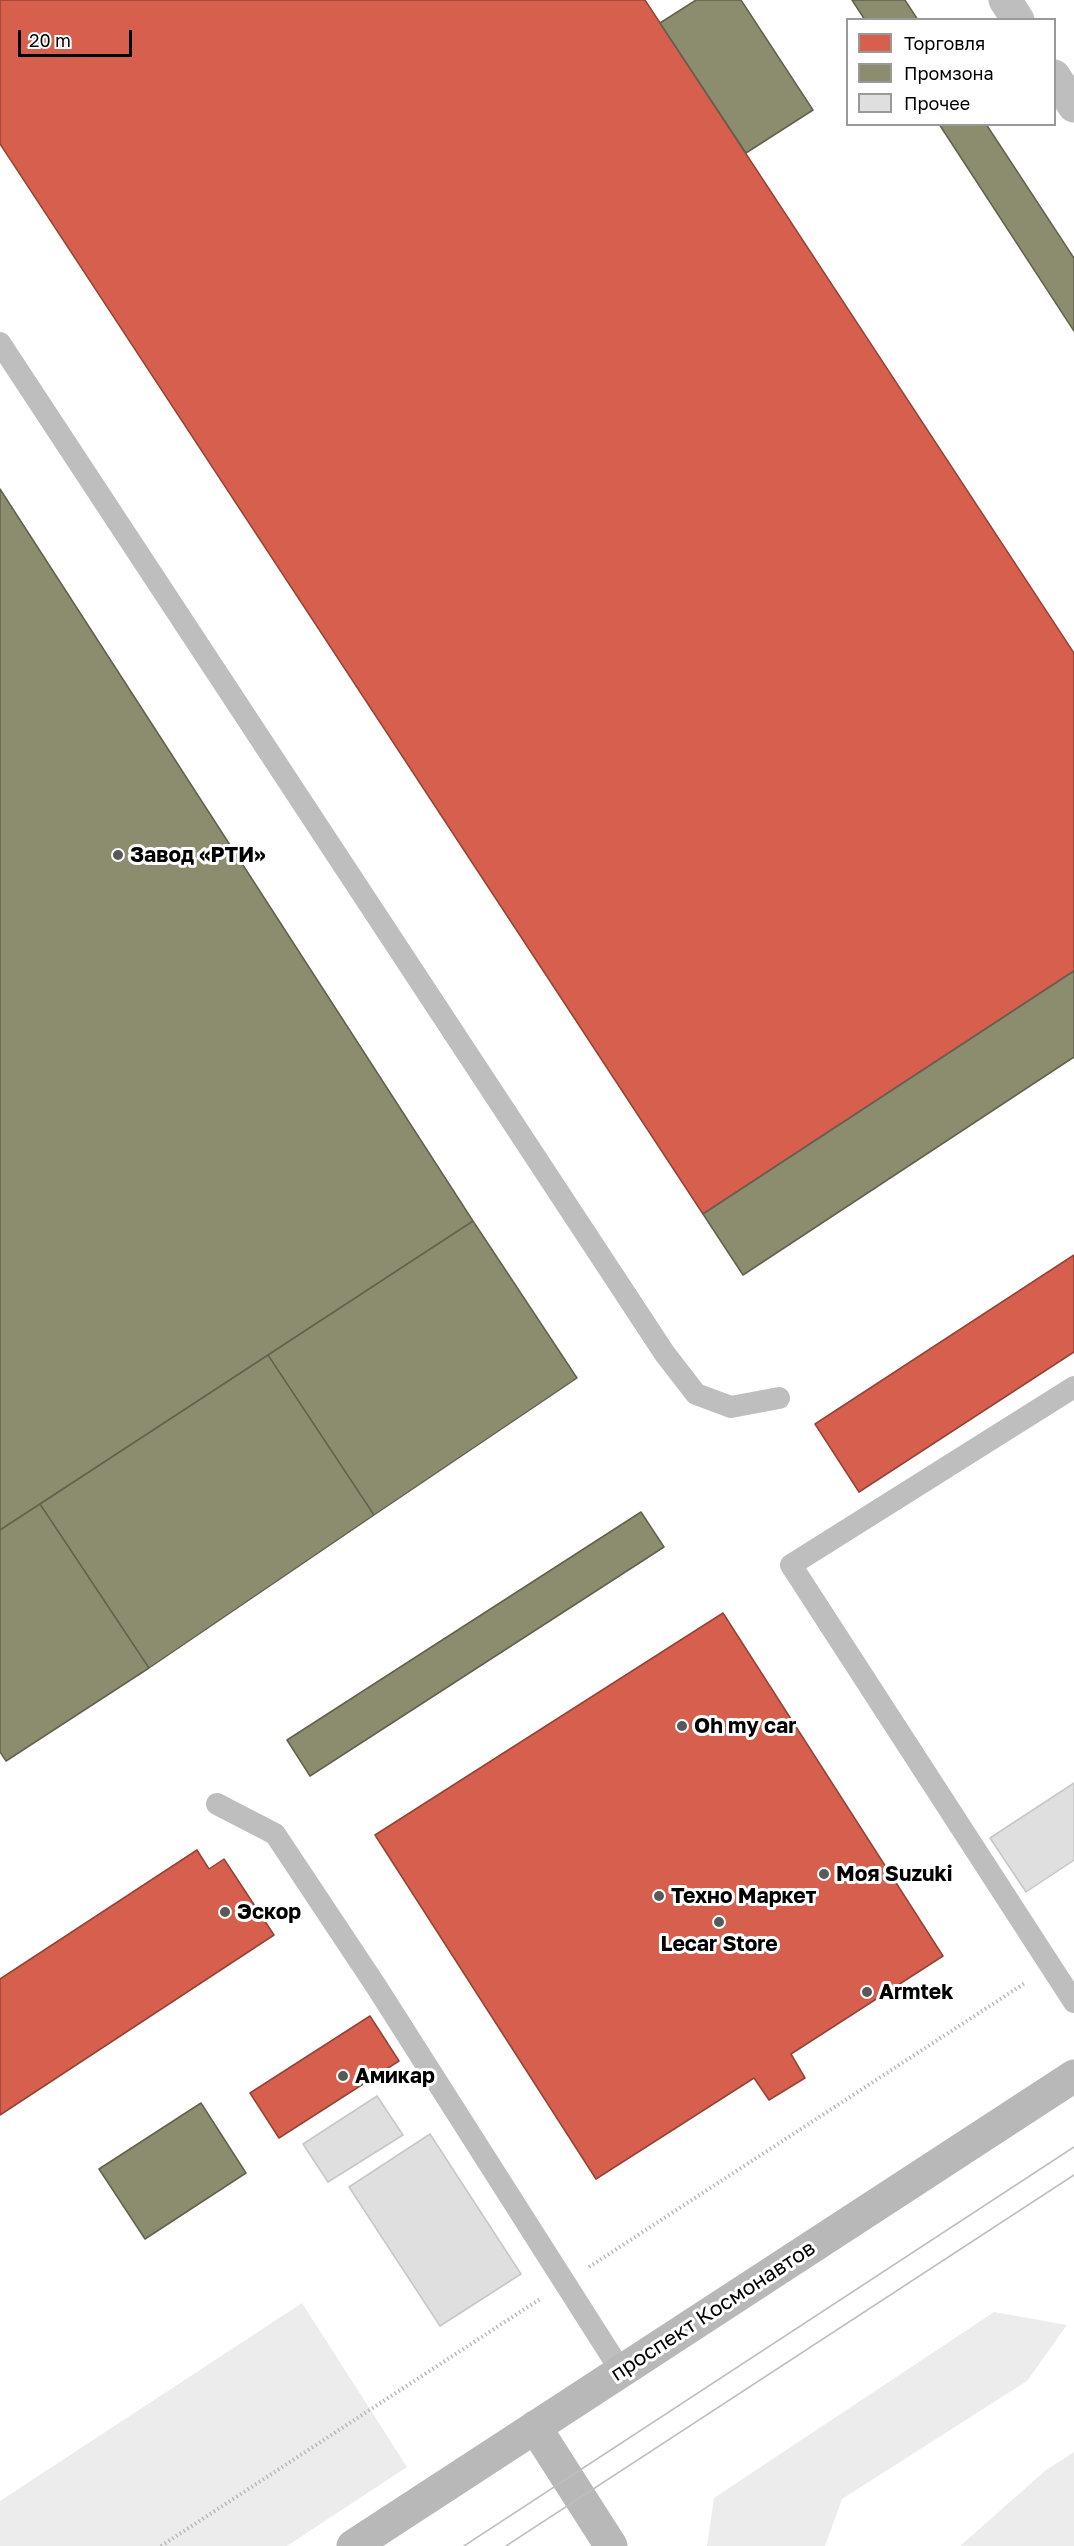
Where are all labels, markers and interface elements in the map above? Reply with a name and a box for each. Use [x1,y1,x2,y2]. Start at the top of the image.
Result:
scale bar [21,18,135,56]
legend [846,18,1056,126]
text: 20 m [29,29,71,51]
text: Торговля [904,32,985,54]
text: Промзона [904,62,994,84]
text: Прочее [904,92,970,114]
place label: Завод «РТИ» [130,842,265,868]
marker: Завод «РТИ» [111,848,125,862]
place label: Oh my car [694,1713,796,1739]
marker: Oh my car [675,1719,689,1733]
place label: Моя Suzuki [836,1861,953,1887]
marker: Моя Suzuki [817,1867,831,1881]
place label: Техно Маркет [671,1883,816,1909]
marker: Техно Маркет [652,1889,666,1903]
place label: Эскор [237,1899,301,1925]
marker: Эскор [218,1905,232,1919]
marker: Lecar Store [712,1915,726,1929]
place label: Lecar Store [660,1931,778,1957]
place label: Armtek [879,1979,953,2005]
marker: Armtek [860,1985,874,1999]
place label: Амикар [355,2063,435,2089]
marker: Амикар [336,2069,350,2083]
street label: проспект Космонавтов [606,2235,820,2387]

